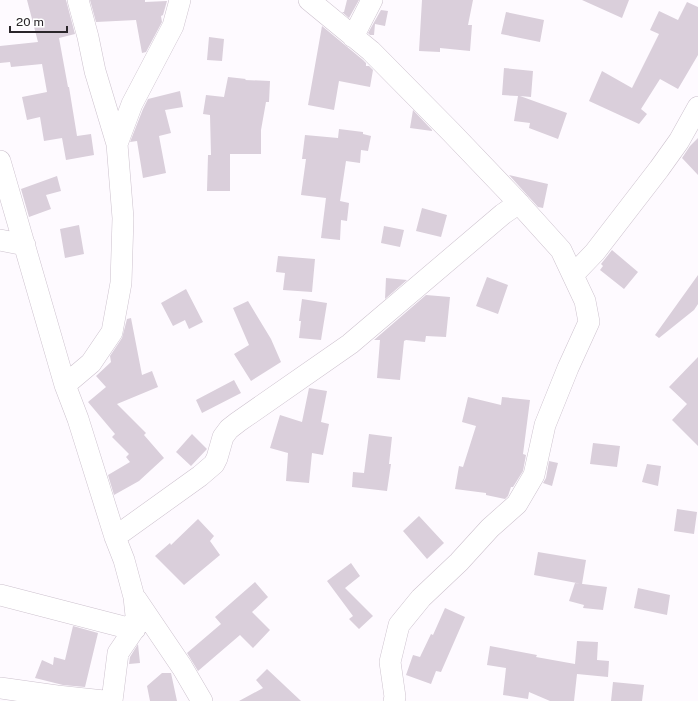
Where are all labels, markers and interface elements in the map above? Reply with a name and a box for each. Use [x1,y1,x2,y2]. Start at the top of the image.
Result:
scale bar [10,8,67,34]
text: 20 m [16,15,44,29]

